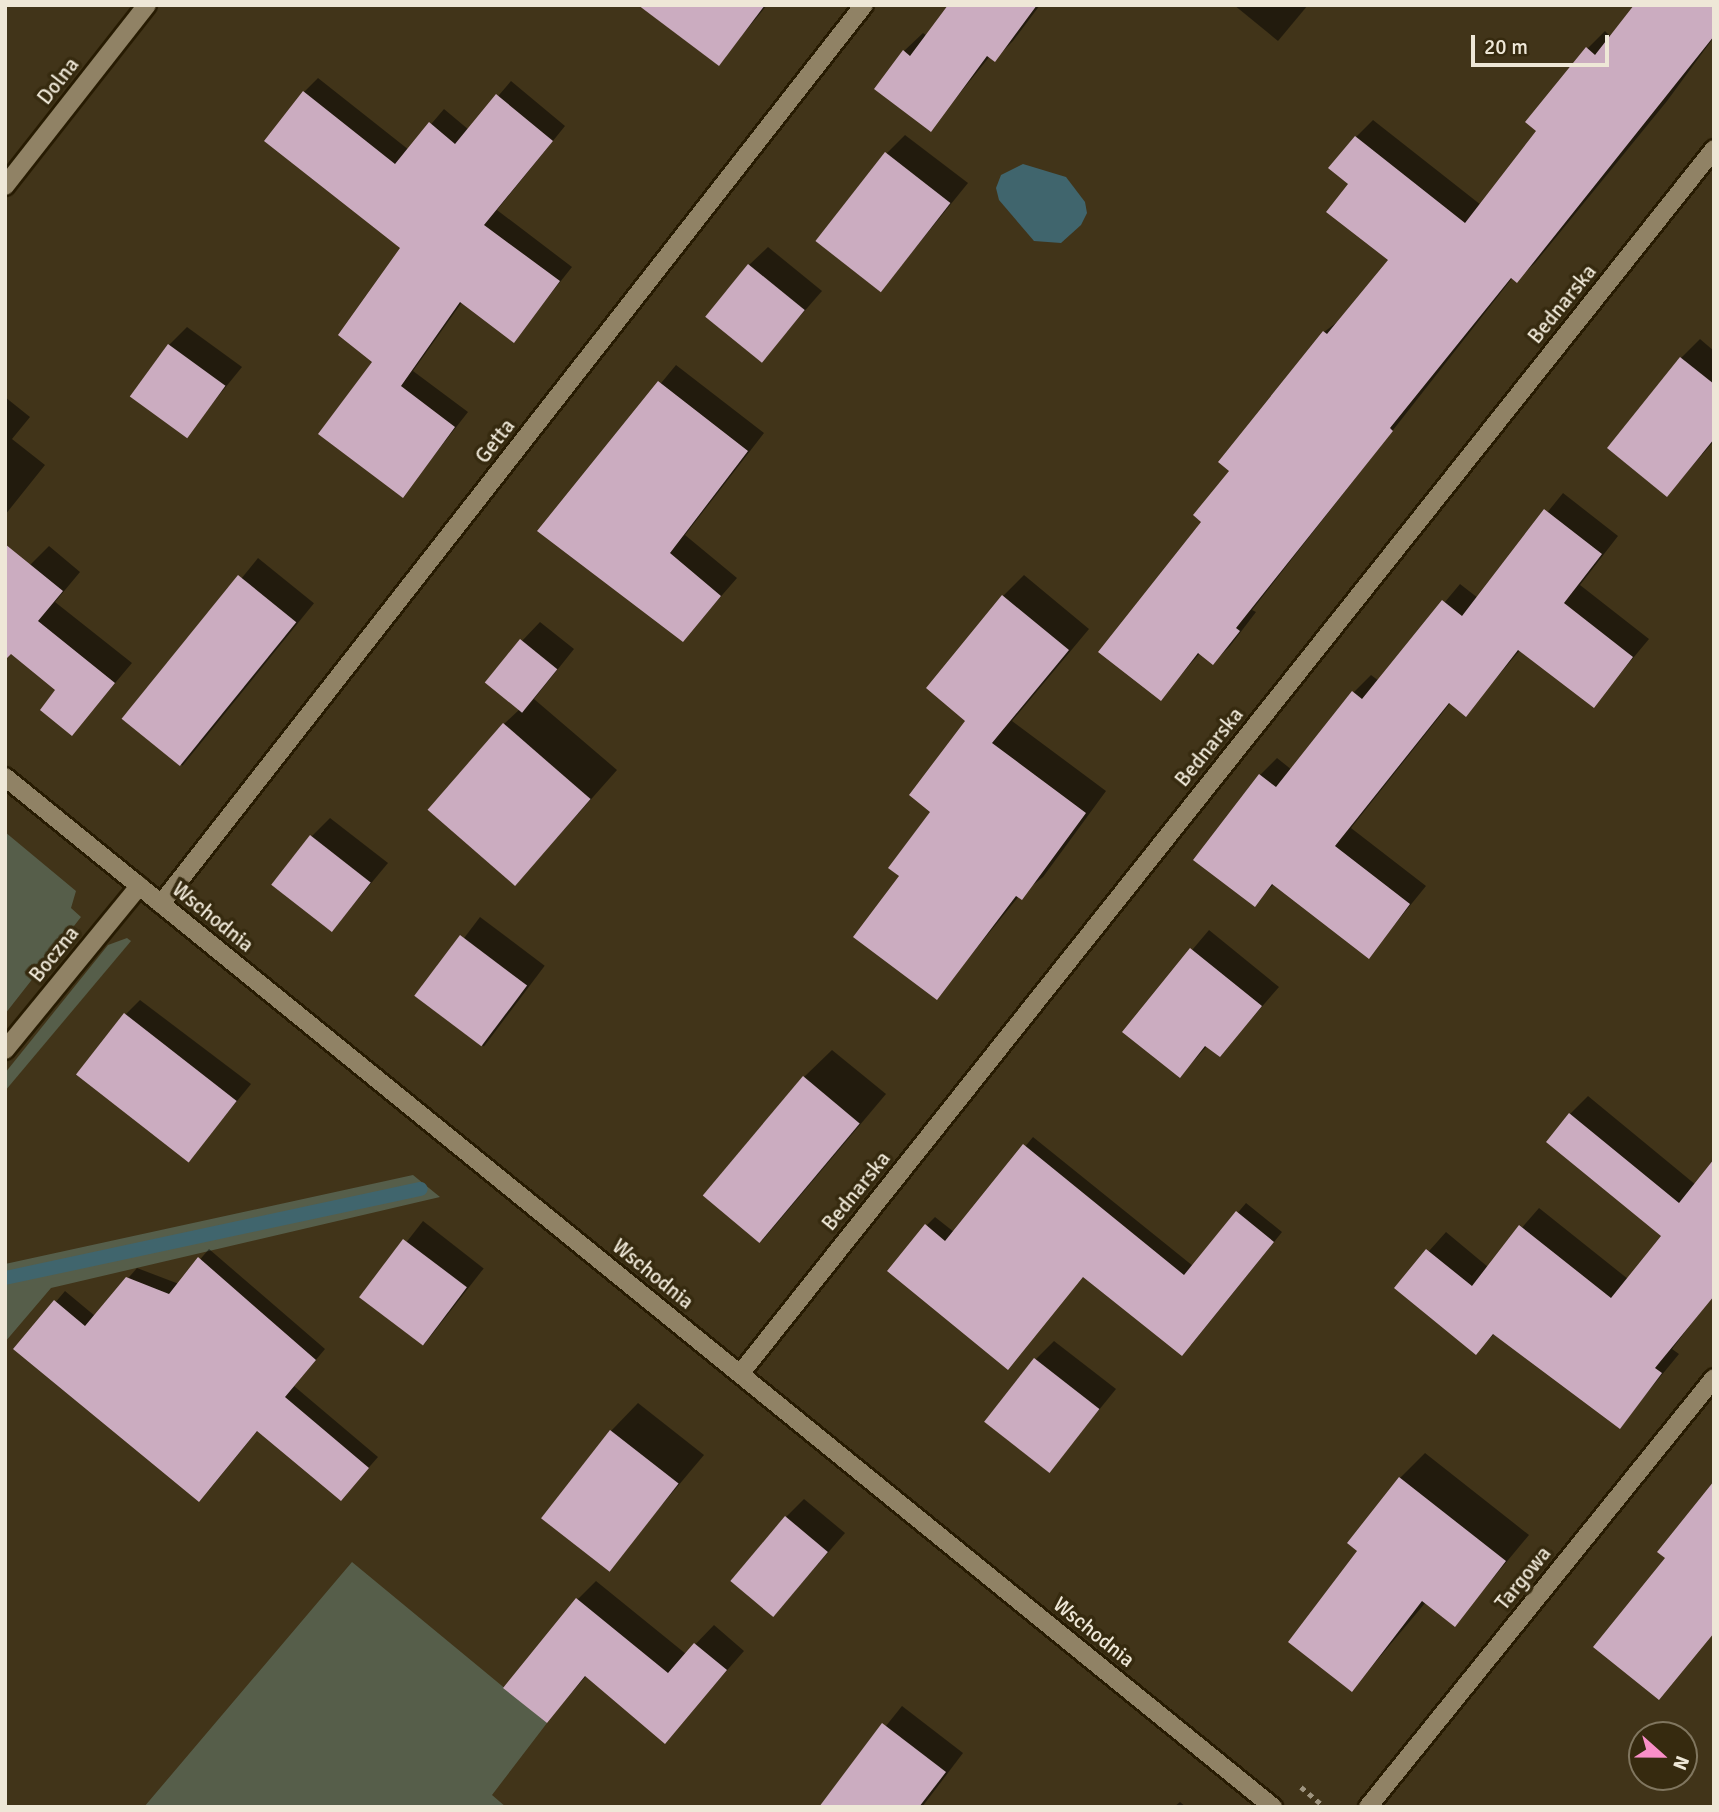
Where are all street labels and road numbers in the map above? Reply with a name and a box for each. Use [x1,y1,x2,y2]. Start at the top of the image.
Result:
street label: Dolna [32,52,84,110]
street label: Bednarska [1522,259,1602,349]
street label: Getta [470,414,520,468]
street label: Bednarska [1169,702,1249,792]
street label: Wschodnia [167,877,259,957]
street label: Boczna [24,921,84,987]
street label: Bednarska [816,1146,896,1236]
street label: Wschodnia [607,1234,699,1314]
street label: Targowa [1490,1541,1556,1615]
street label: Wschodnia [1048,1592,1140,1672]

